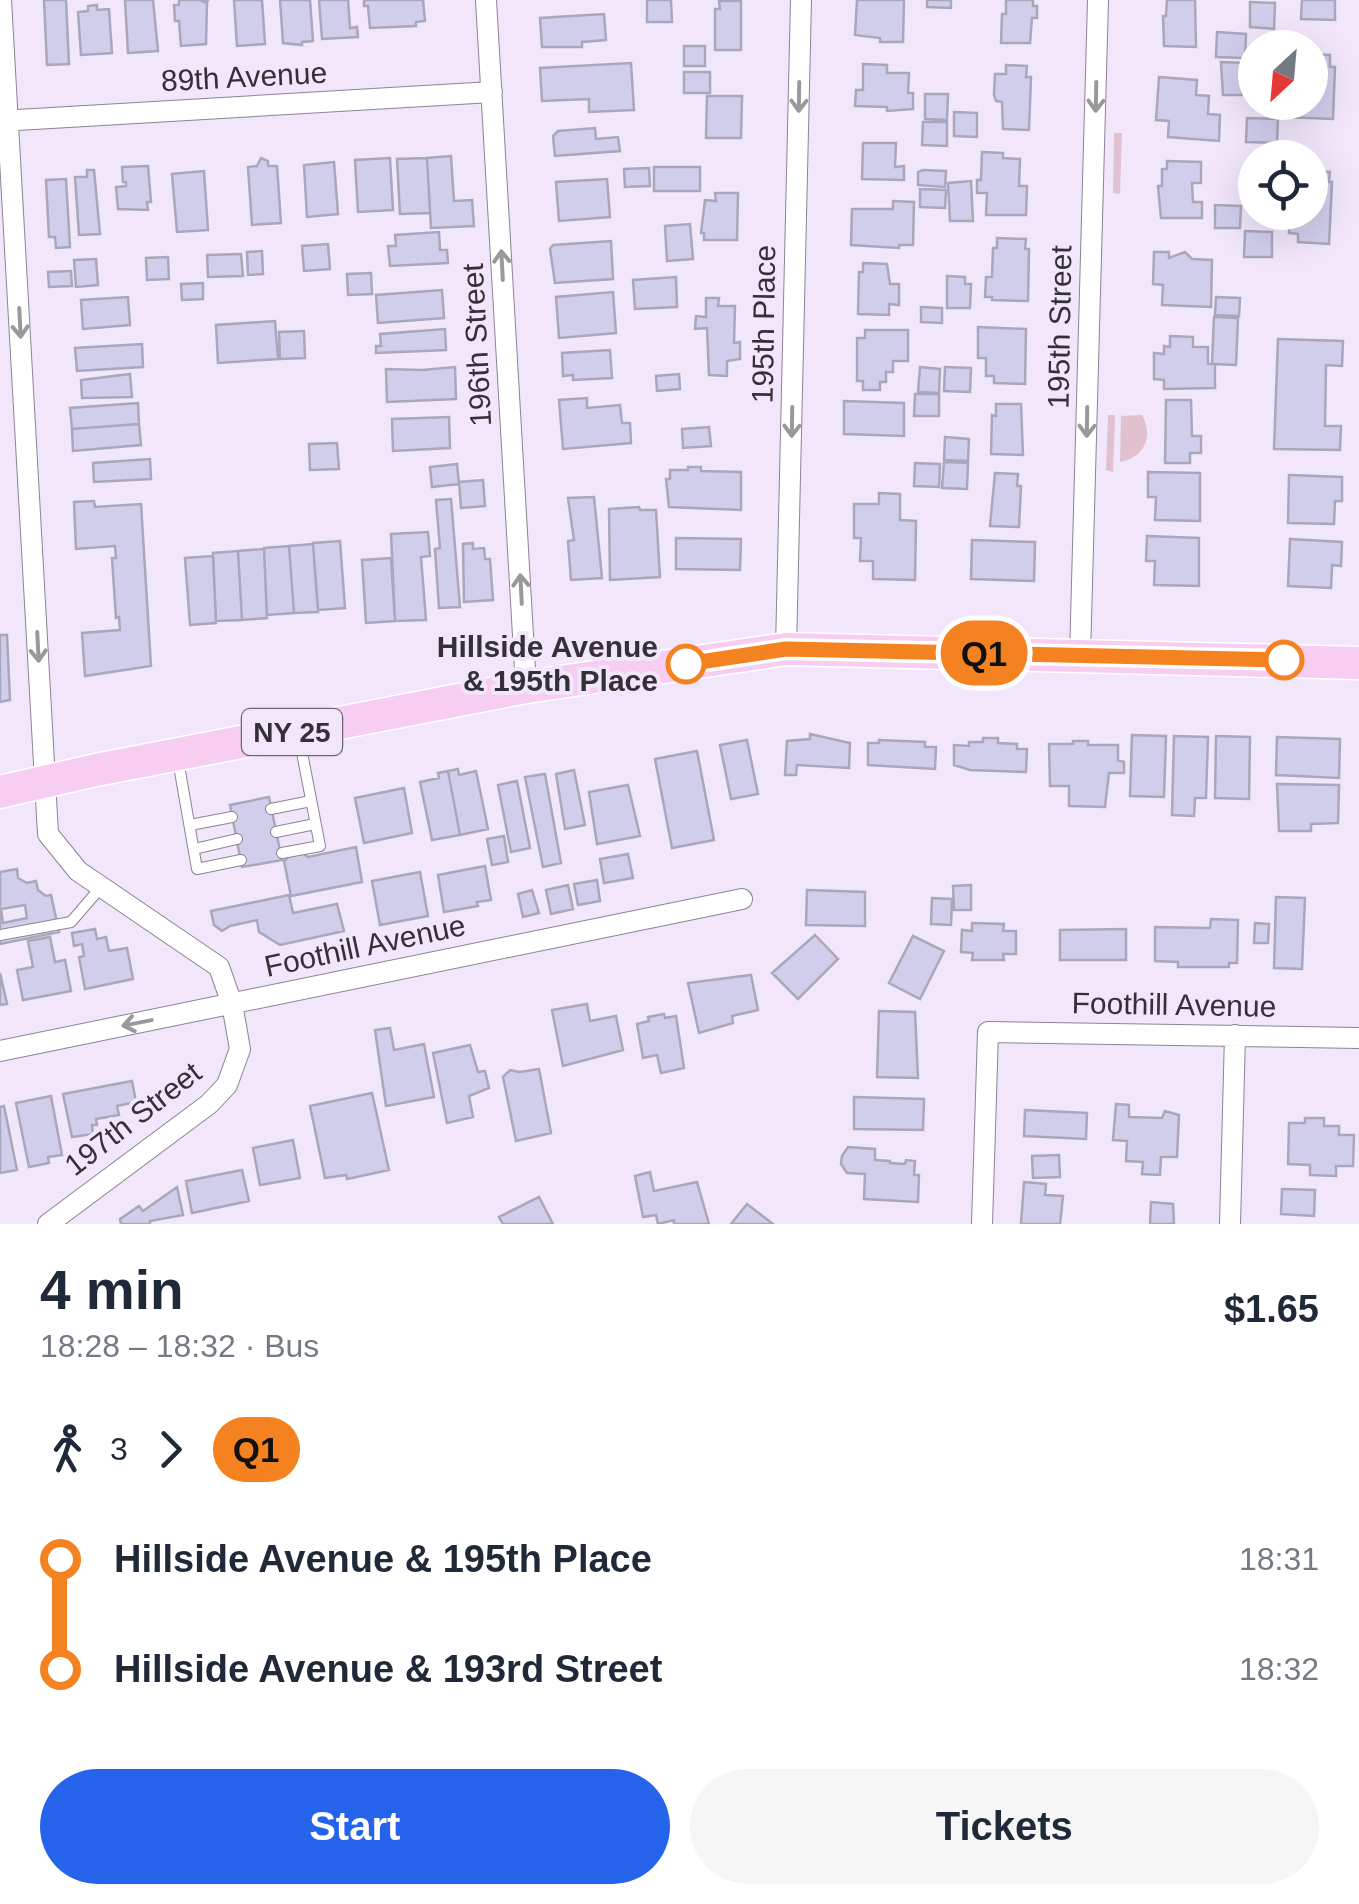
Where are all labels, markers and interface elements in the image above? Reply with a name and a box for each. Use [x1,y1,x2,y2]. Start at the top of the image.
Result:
north arrow [1238,30,1328,120]
map controls [1238,30,1328,230]
street label: 89th Avenue [160,56,328,97]
one-way arrow [789,81,808,113]
one-way arrow [1086,81,1105,113]
button: locate [1238,140,1328,230]
street label: 195th Place [746,244,781,403]
street label: 195th Street [1042,244,1077,409]
one-way arrow [492,249,511,281]
street label: 196th Street [456,262,497,428]
one-way arrow [11,306,30,338]
one-way arrow [782,406,802,438]
one-way arrow [1078,406,1097,438]
one-way arrow [511,574,530,606]
line badge: Q1 [939,620,1029,686]
place label: Hillside Avenue & 195th Place [437,630,658,697]
one-way arrow [29,631,48,663]
text: Q1 [961,634,1007,673]
unlabelled marker [1265,641,1303,679]
marker: Hillside Avenue & 195th Place [667,645,705,683]
road number: NY 25 [242,709,342,755]
street label: Foothill Avenue [261,908,468,983]
street label: Foothill Avenue [1071,986,1277,1023]
one-way arrow [122,1015,154,1034]
street label: 197th Street [58,1055,208,1182]
text: 4 min [40,1259,184,1321]
text: $1.65 [1224,1288,1319,1330]
text: 18:28 – 18:32 · Bus [40,1328,319,1364]
icon: walk [40,1422,95,1477]
icon: forward [143,1422,198,1477]
text: Q1 [233,1430,280,1469]
text: 3 [110,1431,128,1467]
text: Hillside Avenue & 195th Place [114,1538,652,1580]
text: 18:31 [1239,1541,1319,1577]
text: Hillside Avenue & 193rd Street [114,1648,662,1690]
text: 18:32 [1239,1651,1319,1687]
button: Start [40,1769,670,1884]
button: Tickets [690,1769,1319,1884]

